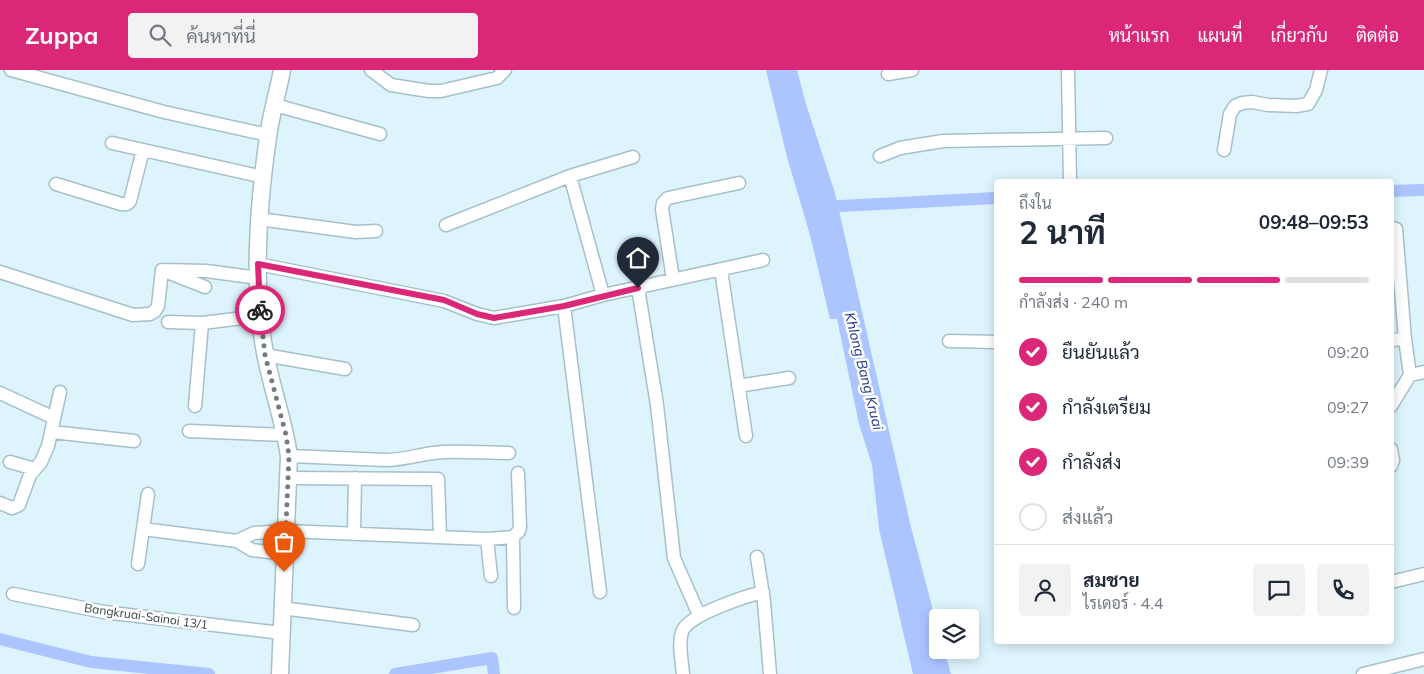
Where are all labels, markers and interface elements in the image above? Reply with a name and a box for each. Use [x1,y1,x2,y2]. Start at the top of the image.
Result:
search box [128,13,478,58]
text: Zuppa [25,20,98,50]
icon: search [146,21,174,49]
text: ค้นหาที่นี่ [186,24,256,48]
text: หน้าแรก [1108,24,1170,47]
text: แผนที่ [1198,24,1242,47]
text: เกี่ยวกับ [1270,24,1328,47]
text: ติดต่อ [1356,24,1399,47]
text: ถึงใน [1019,193,1052,213]
text: 09:48–09:53 [1259,210,1369,234]
text: 2 นาที [1019,212,1106,252]
pin [617,237,659,288]
icon: home [624,244,652,272]
courier [235,285,285,335]
text: กำลังส่ง · 240 m [1019,292,1128,312]
icon: bike [246,296,274,324]
water label: Khlong Bang Kruai [841,310,887,432]
icon: check [1019,338,1047,366]
text: ยืนยันแล้ว [1062,340,1140,364]
text: 09:20 [1327,342,1369,362]
icon: check [1019,393,1047,421]
text: กำลังเตรียม [1062,395,1151,419]
text: 09:27 [1327,397,1369,417]
icon: check [1019,448,1047,476]
text: กำลังส่ง [1062,450,1121,474]
text: 09:39 [1327,452,1369,472]
text: ส่งแล้ว [1062,505,1113,529]
pin [263,521,305,572]
icon: bag [270,528,298,556]
button: person [1019,564,1071,616]
button: chat [1253,564,1305,616]
button: phone [1317,564,1369,616]
text: สมชาย [1083,568,1140,592]
text: ไรเดอร์ · 4.4 [1083,593,1163,613]
street label: Bangkruai-Sainoi 13/1 [83,600,209,632]
map controls [929,609,979,659]
button: layers [929,609,979,659]

